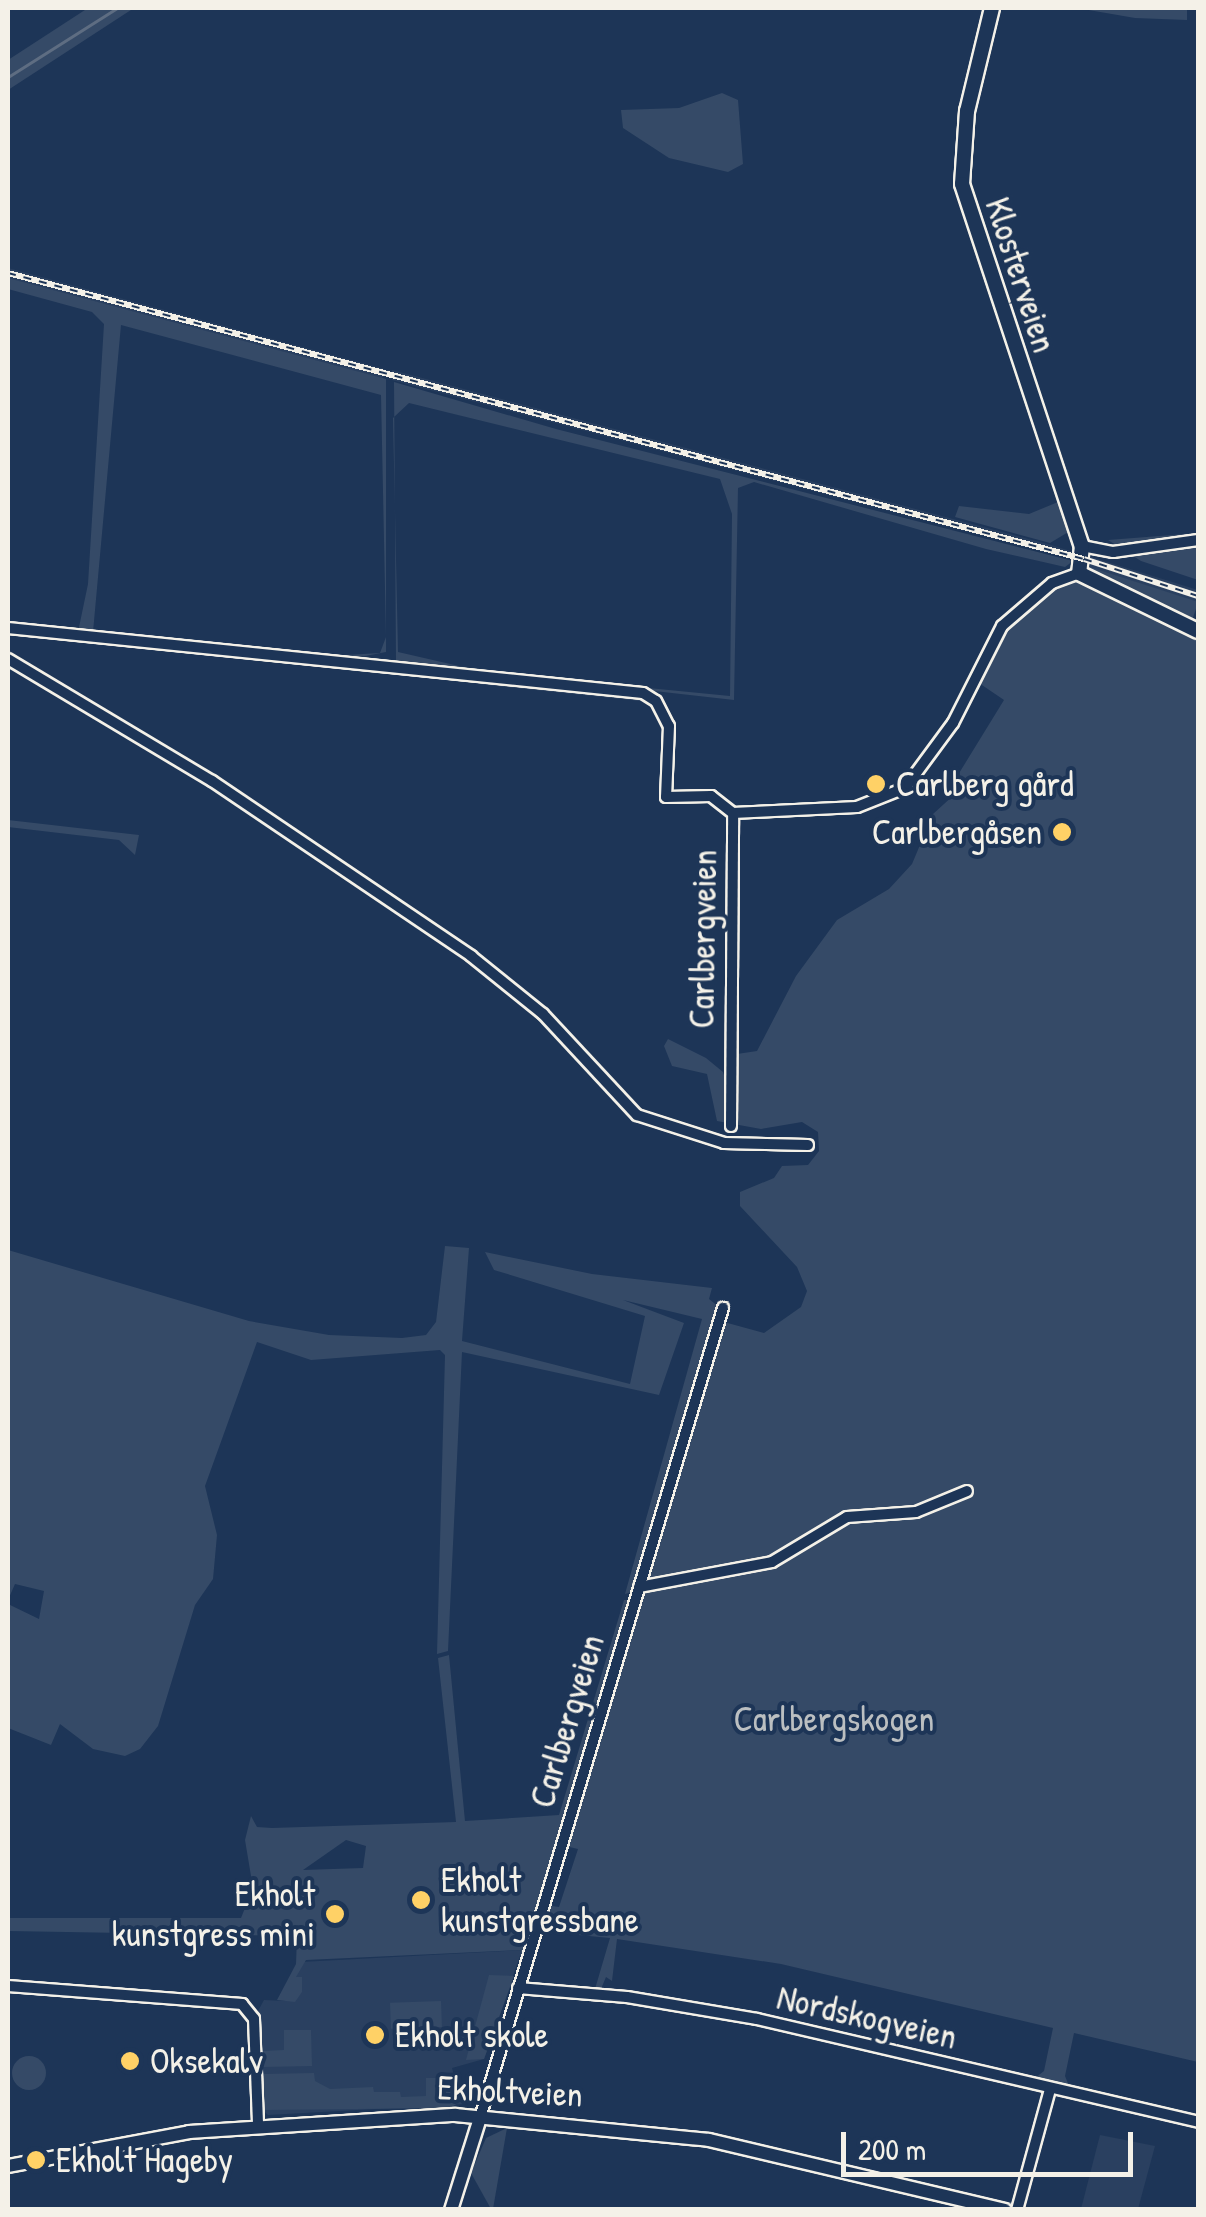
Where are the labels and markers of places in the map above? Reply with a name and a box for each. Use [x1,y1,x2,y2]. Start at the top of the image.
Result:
place label: Carlberg gård [896,763,1074,805]
marker: Carlberg gård [865,773,887,795]
place label: Carlbergåsen [872,811,1042,853]
marker: Carlbergåsen [1051,821,1073,843]
place label: Ekholt kunstgressbane [441,1859,639,1941]
place label: Ekholt kunstgress mini [112,1873,315,1955]
marker: Ekholt kunstgressbane [410,1889,432,1911]
marker: Ekholt kunstgress mini [324,1903,346,1925]
place label: Ekholt skole [395,2014,549,2056]
marker: Ekholt skole [364,2024,386,2046]
place label: Oksekalv [150,2040,263,2082]
marker: Oksekalv [119,2050,141,2072]
place label: Ekholt Hageby [56,2139,233,2181]
marker: Ekholt Hageby [25,2149,47,2171]

